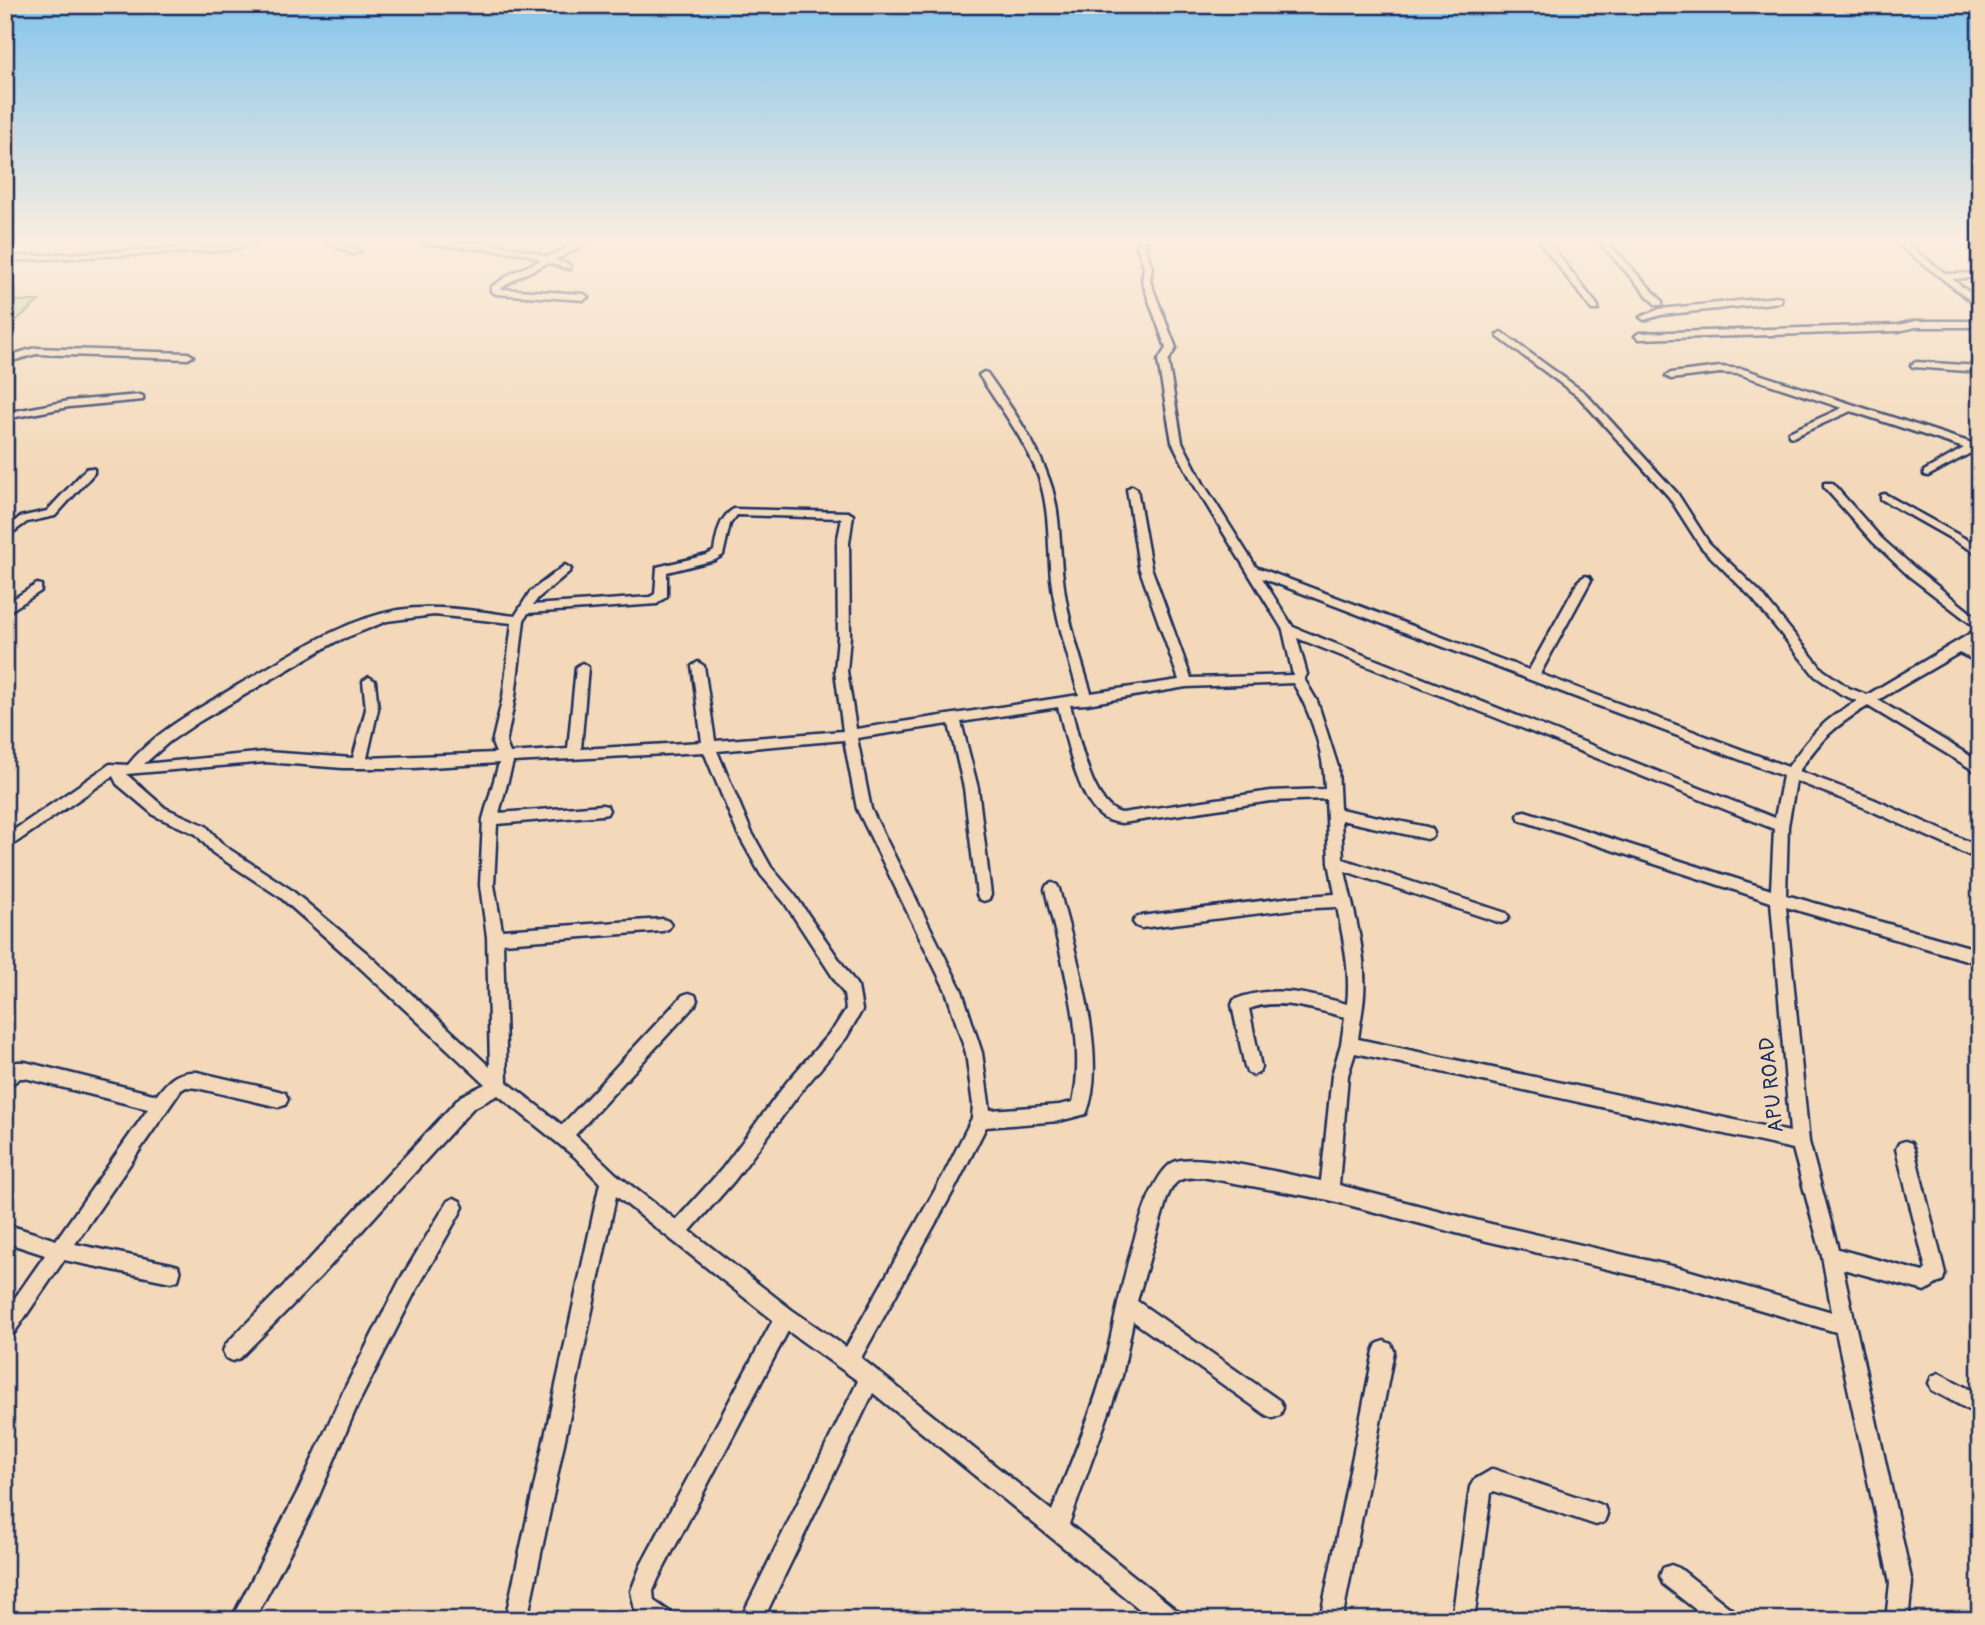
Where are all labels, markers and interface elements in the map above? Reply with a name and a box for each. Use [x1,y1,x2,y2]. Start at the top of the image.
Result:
street label: APU ROAD [1753,1036,1790,1134]

